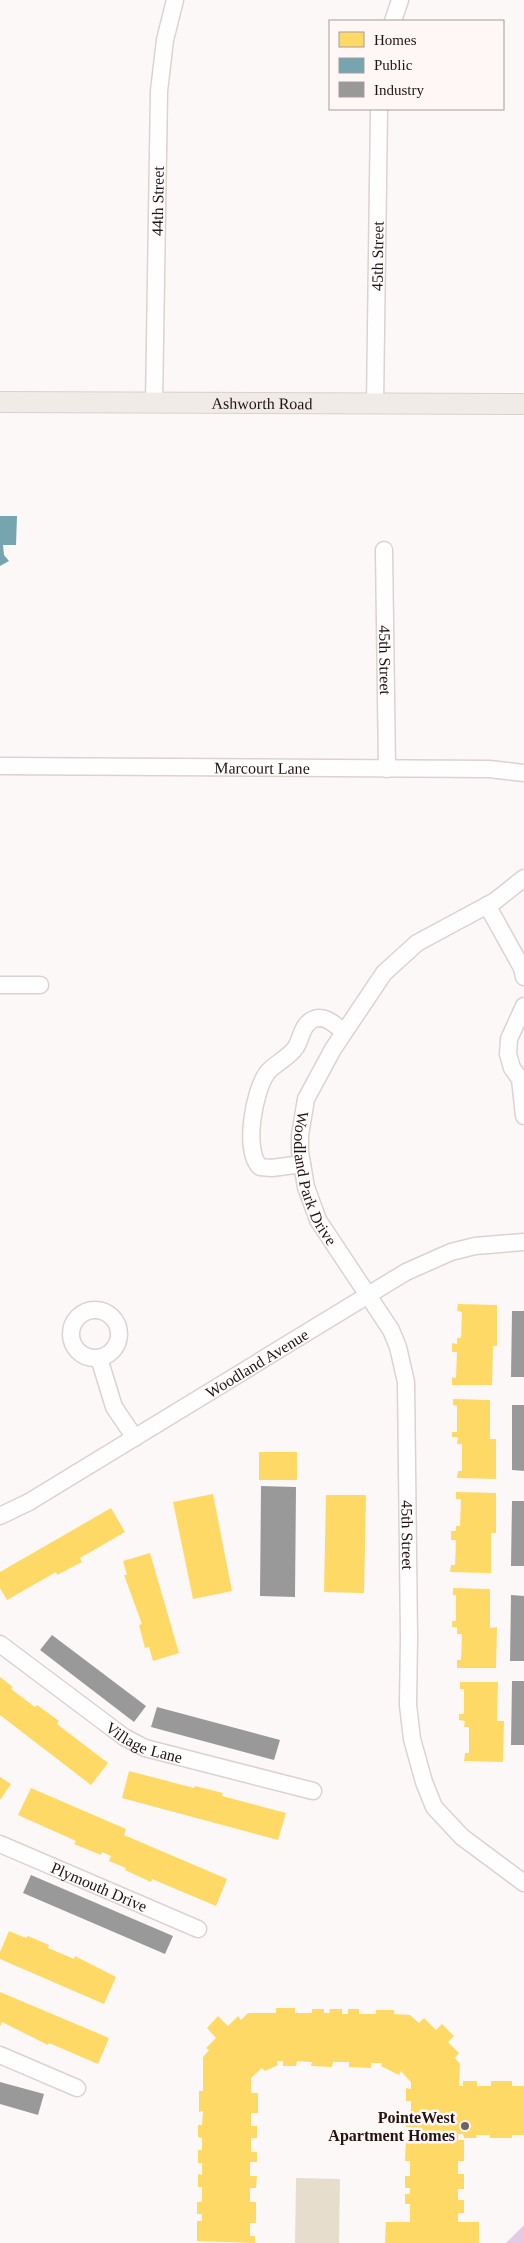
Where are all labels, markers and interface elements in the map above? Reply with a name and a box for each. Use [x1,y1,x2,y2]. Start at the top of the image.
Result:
legend [329,20,504,110]
text: Homes [374,32,417,48]
text: Public [374,57,413,73]
text: Industry [374,82,424,98]
street label: 44th Street [149,165,167,236]
street label: 45th Street [369,220,386,291]
street label: Ashworth Road [212,395,312,412]
street label: 45th Street [376,625,394,696]
street label: Marcourt Lane [214,759,310,777]
street label: Woodland Park Drive [291,1110,340,1248]
street label: Woodland Avenue [203,1326,311,1401]
street label: 45th Street [398,1500,416,1571]
street label: Village Lane [103,1719,184,1766]
street label: Plymouth Drive [48,1859,150,1915]
place label: PointeWest Apartment Homes [328,2109,456,2145]
marker: PointeWest Apartment Homes [459,2120,471,2132]

